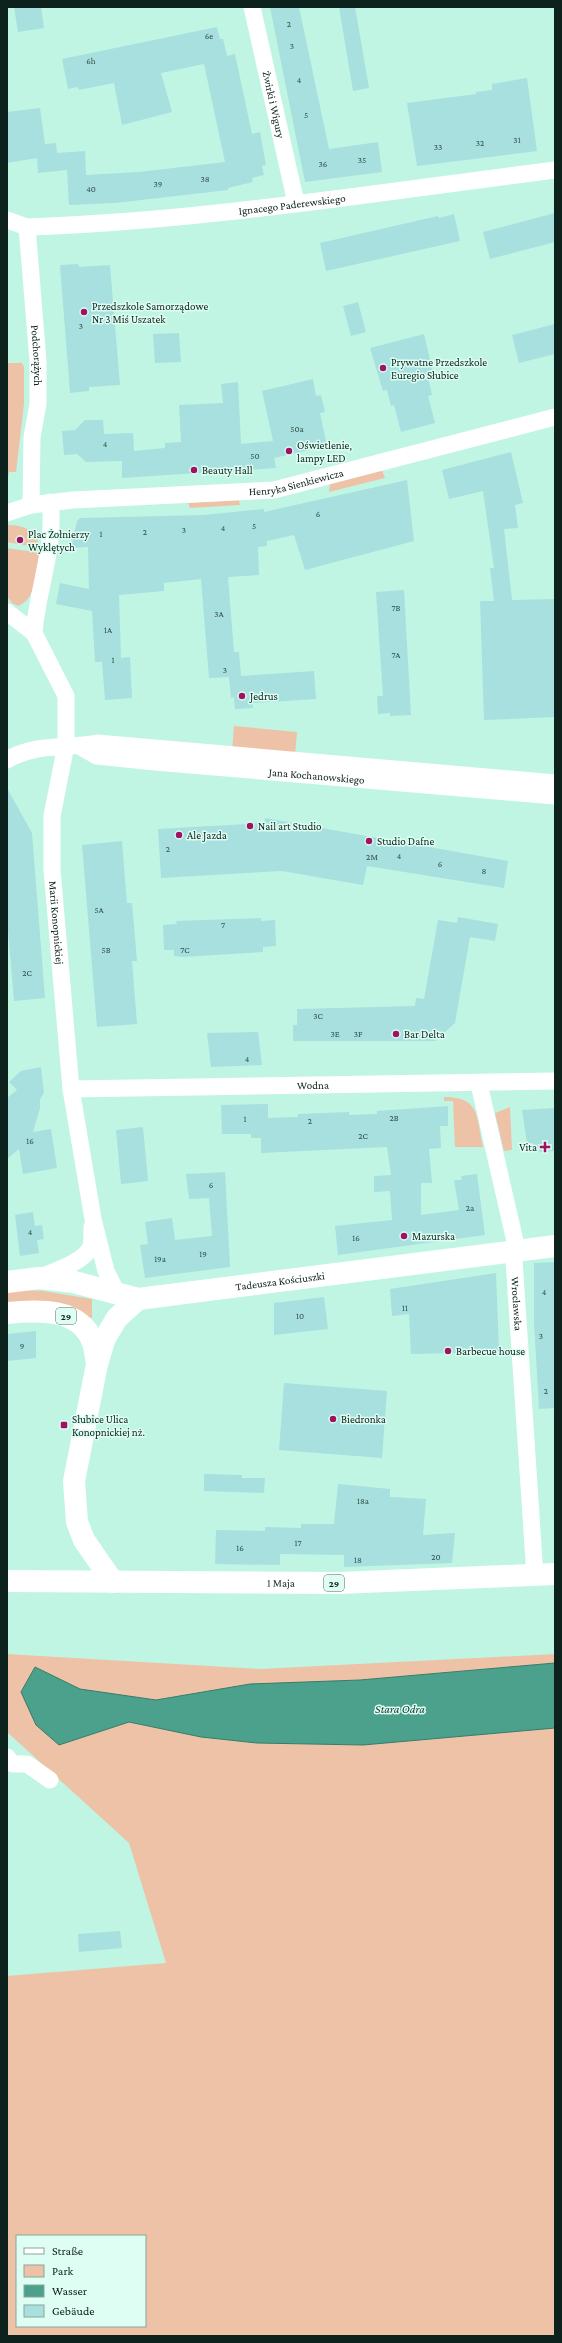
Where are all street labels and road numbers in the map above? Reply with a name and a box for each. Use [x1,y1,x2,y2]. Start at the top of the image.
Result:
street label: Żwirki i Wigury [261,70,287,140]
street label: Ignacego Paderewskiego [238,192,347,217]
street label: Podchorążych [29,324,44,386]
street label: Henryka Sienkiewicza [249,466,345,497]
street label: Jana Kochanowskiego [267,766,366,786]
street label: Marii Konopnickiej [47,880,66,965]
street label: Wodna [297,1079,329,1091]
street label: Tadeusza Kościuszki [235,1269,326,1293]
street label: Wrocławska [509,1276,525,1331]
road number: 29 [56,1308,76,1324]
road number: 29 [324,1575,344,1591]
street label: 1 Maja [267,1577,295,1590]

